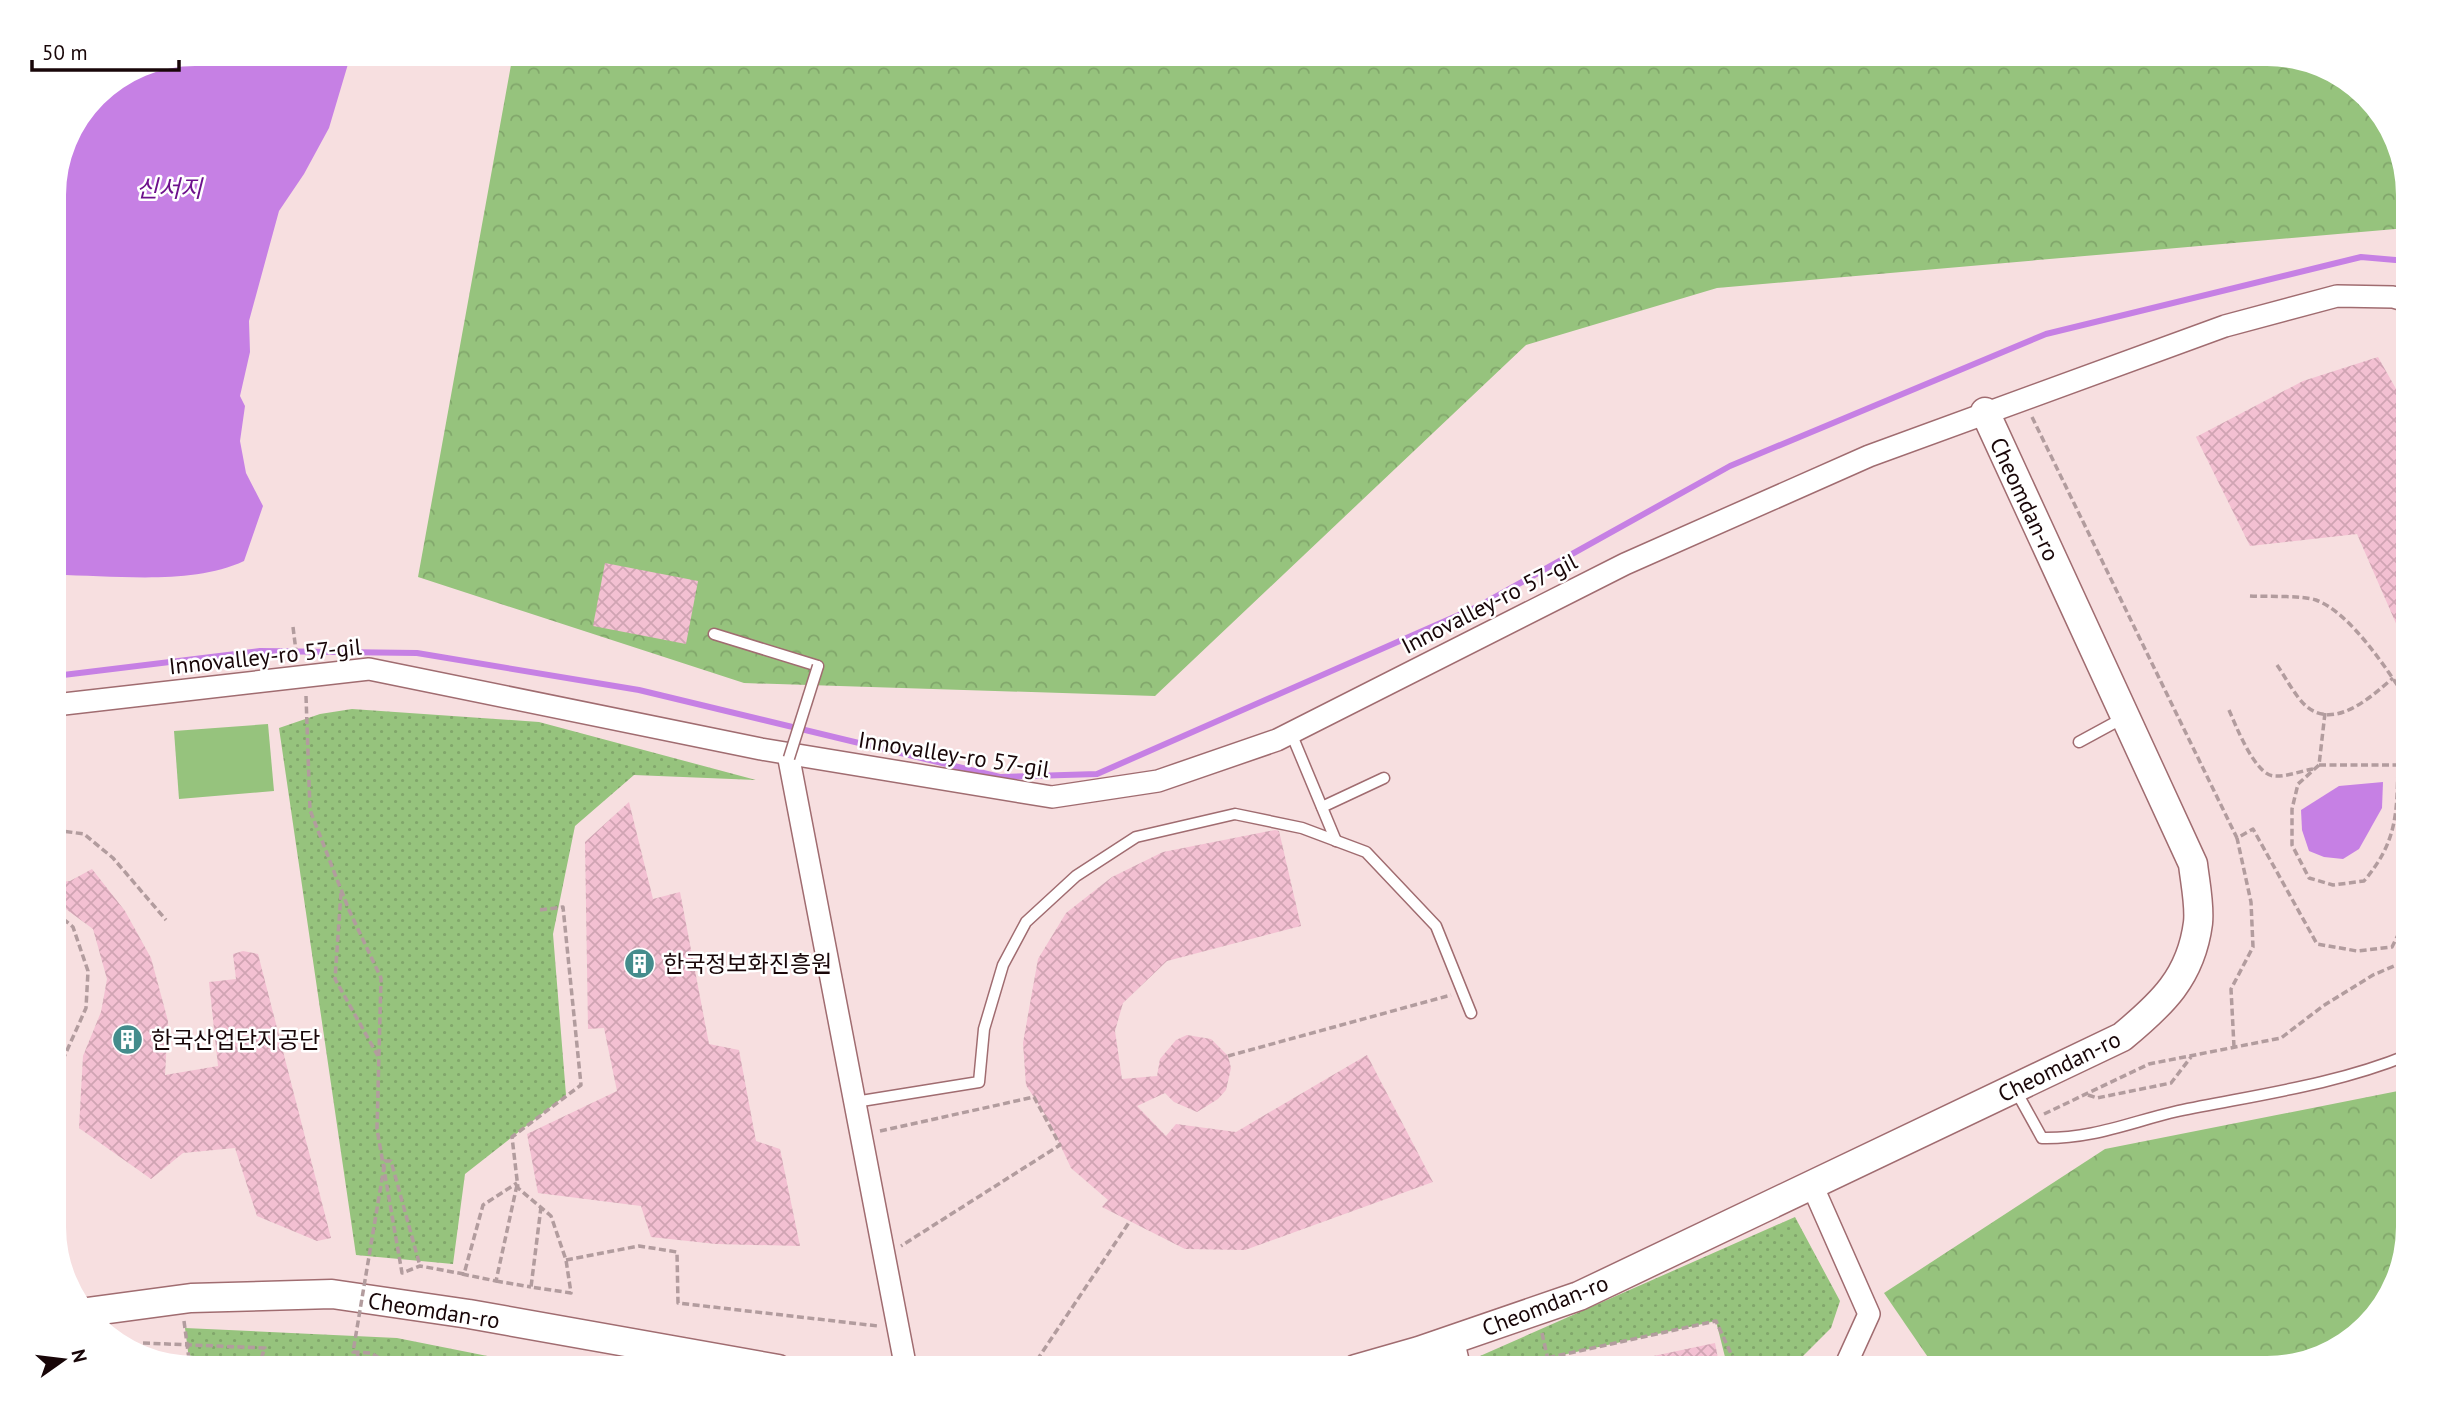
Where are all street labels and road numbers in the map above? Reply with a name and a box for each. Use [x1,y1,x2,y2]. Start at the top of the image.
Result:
street label: Cheomdan-ro [1984,433,2066,565]
street label: Innovalley-ro 57-gil [1396,546,1582,660]
street label: Innovalley-ro 57-gil [167,631,363,681]
street label: Innovalley-ro 57-gil [856,725,1052,783]
street label: Cheomdan-ro [1993,1024,2125,1108]
street label: Cheomdan-ro [1478,1268,1612,1342]
street label: Cheomdan-ro [366,1285,502,1335]

